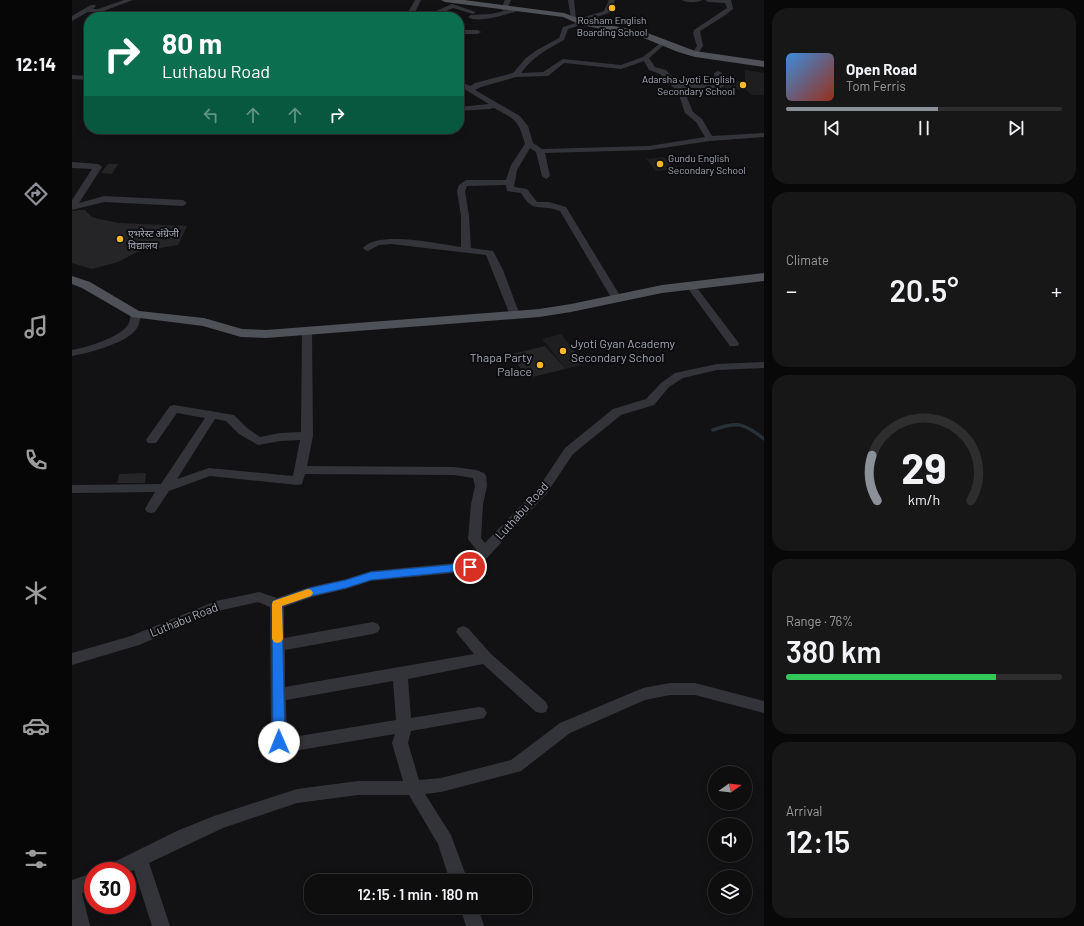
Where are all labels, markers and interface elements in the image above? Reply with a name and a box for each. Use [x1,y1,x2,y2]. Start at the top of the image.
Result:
marker: Rosham English Boarding School [607,3,617,13]
place label: Rosham English Boarding School [577,14,647,38]
text: 80 m [162,26,222,60]
icon: right [96,28,148,80]
text: 12:14 [16,53,56,75]
text: Luthabu Road [162,60,270,82]
text: Open Road [846,60,917,78]
place label: Adarsha Jyoti English Secondary School [642,73,735,97]
text: Tom Ferris [846,78,906,94]
marker: Adarsha Jyoti English Secondary School [738,80,748,90]
icon: left [200,104,222,126]
icon: ahead [242,104,264,126]
icon: ahead [284,104,306,126]
icon: right [326,104,348,126]
icon: previous [821,117,843,139]
icon: pause [913,117,935,139]
icon: next [1005,117,1027,139]
place label: Gundu English Secondary School [668,152,746,176]
marker: Gundu English Secondary School [655,159,665,169]
icon: directions [22,180,50,208]
place label: एभरेस्ट अंग्रेजी विद्यालय [128,227,179,251]
marker: एभरेस्ट अंग्रेजी विद्यालय [115,234,125,244]
text: Climate [786,252,829,268]
text: 20.5° [890,272,959,308]
text: − [786,277,797,303]
text: + [1051,277,1062,303]
icon: music [22,313,50,341]
place label: Jyoti Gyan Academy Secondary School [571,336,676,364]
marker: Jyoti Gyan Academy Secondary School [558,346,568,356]
place label: Thapa Party Palace [470,350,532,378]
marker: Thapa Party Palace [535,360,545,370]
text: 29 [901,442,947,492]
icon: phone [22,446,50,474]
street label: Luthabu Road [492,479,551,542]
text: km/h [908,491,940,508]
pin [453,550,487,584]
icon: arrive [459,556,481,578]
icon: climate [22,579,50,607]
street label: Luthabu Road [148,599,220,639]
text: Range · 76% [786,613,853,629]
text: 380 km [786,633,882,669]
icon: car [22,712,50,740]
position arrow [258,721,300,763]
north arrow [708,766,752,810]
map controls [708,766,752,914]
text: Arrival [786,803,822,819]
button: sound [708,818,752,862]
text: 12:15 [786,823,850,859]
icon: filters [22,845,50,873]
speed limit sign: 30 [84,862,136,914]
button: layers [708,870,752,914]
text: 12:15 · 1 min · 180 m [358,885,478,903]

